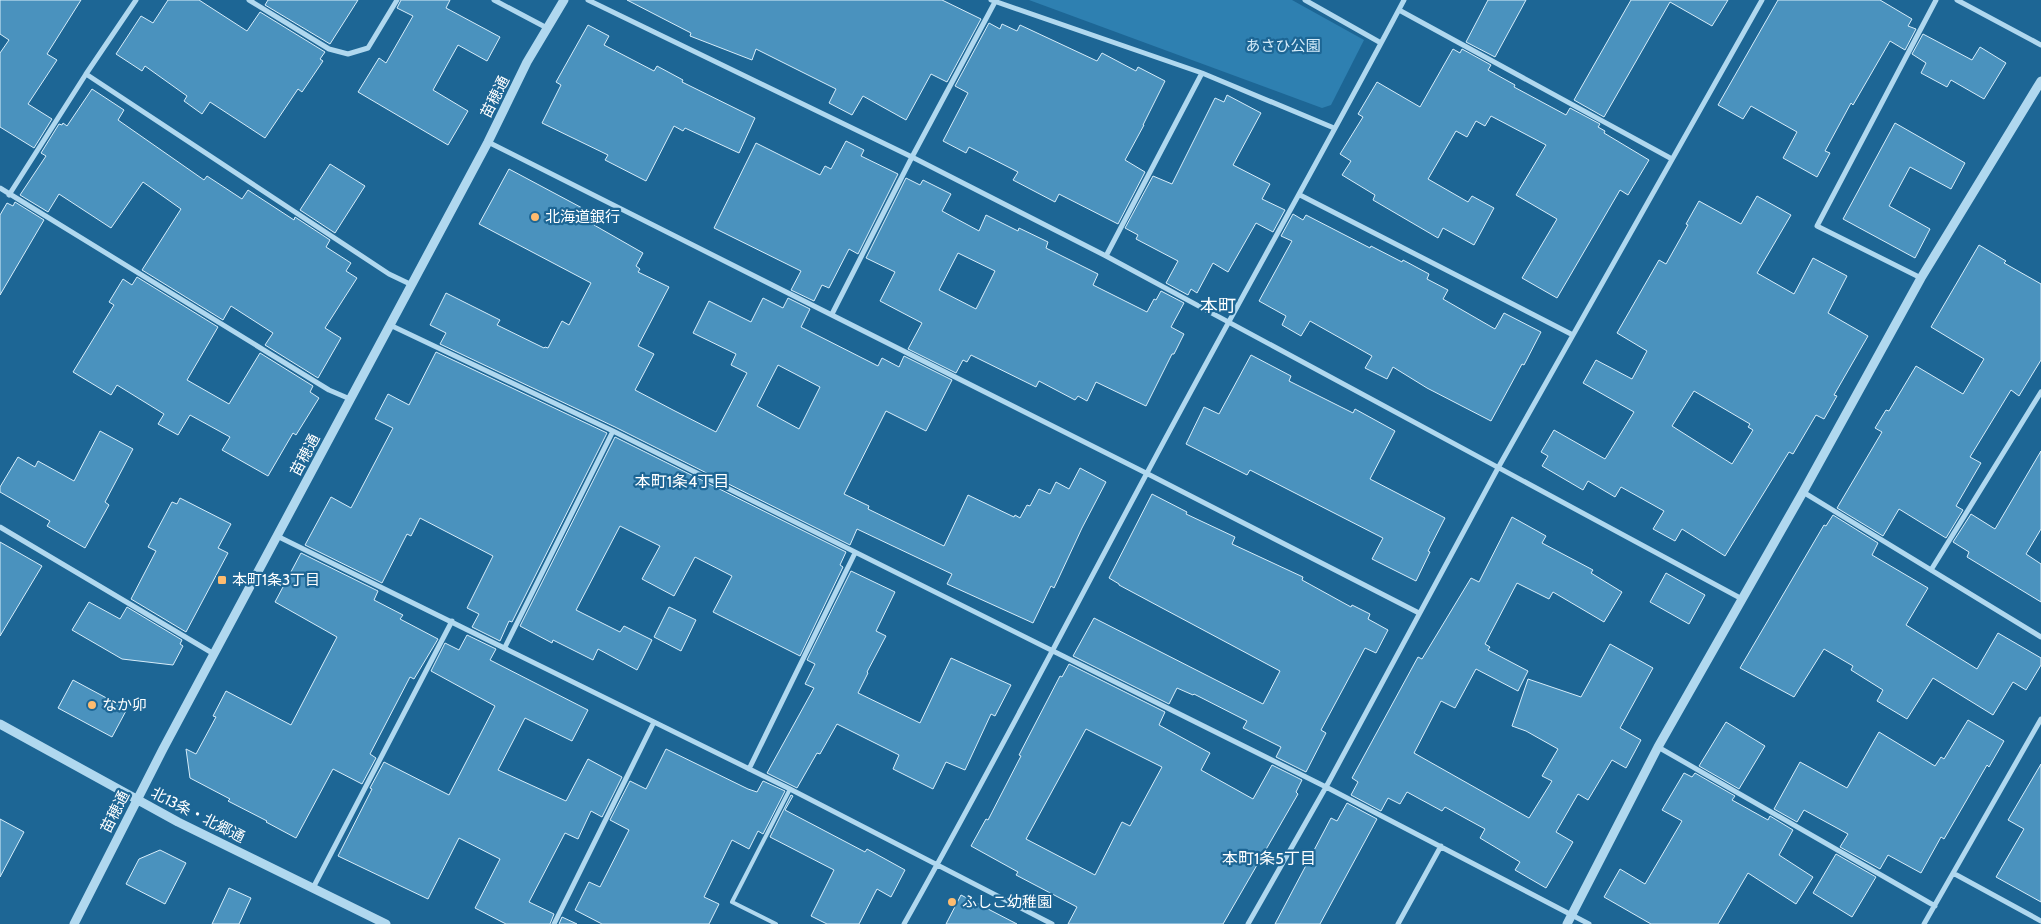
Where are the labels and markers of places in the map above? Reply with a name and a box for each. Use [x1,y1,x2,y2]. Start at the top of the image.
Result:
place label: 北海道銀行 [545,208,620,226]
marker: 北海道銀行 [529,211,541,223]
place label: 本町1条3丁目 [232,571,320,589]
marker: 本町1条3丁目 [216,574,228,586]
place label: なか卯 [102,696,147,714]
marker: なか卯 [86,699,98,711]
place label: ふしこ幼稚園 [962,893,1052,911]
marker: ふしこ幼稚園 [946,896,958,908]

